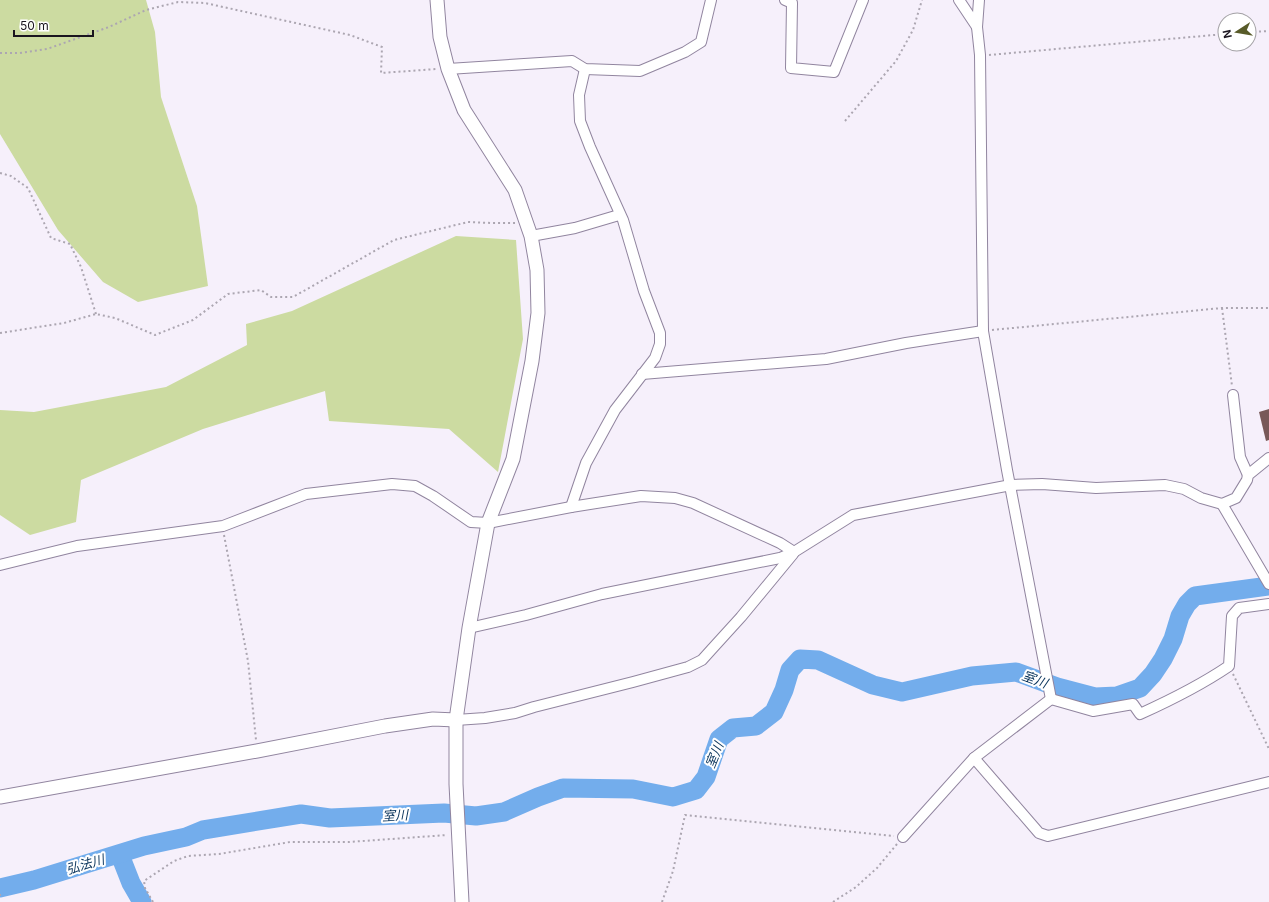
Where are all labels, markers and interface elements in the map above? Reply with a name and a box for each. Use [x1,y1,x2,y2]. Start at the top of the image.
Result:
scale bar [14,12,93,38]
north arrow [1217,12,1257,52]
text: 50 m [20,18,49,33]
text: N [1219,29,1235,40]
water label: 室川 [1020,667,1052,692]
water label: 室川 [702,738,727,770]
water label: 室川 [382,806,410,824]
water label: 弘法川 [64,850,108,877]

